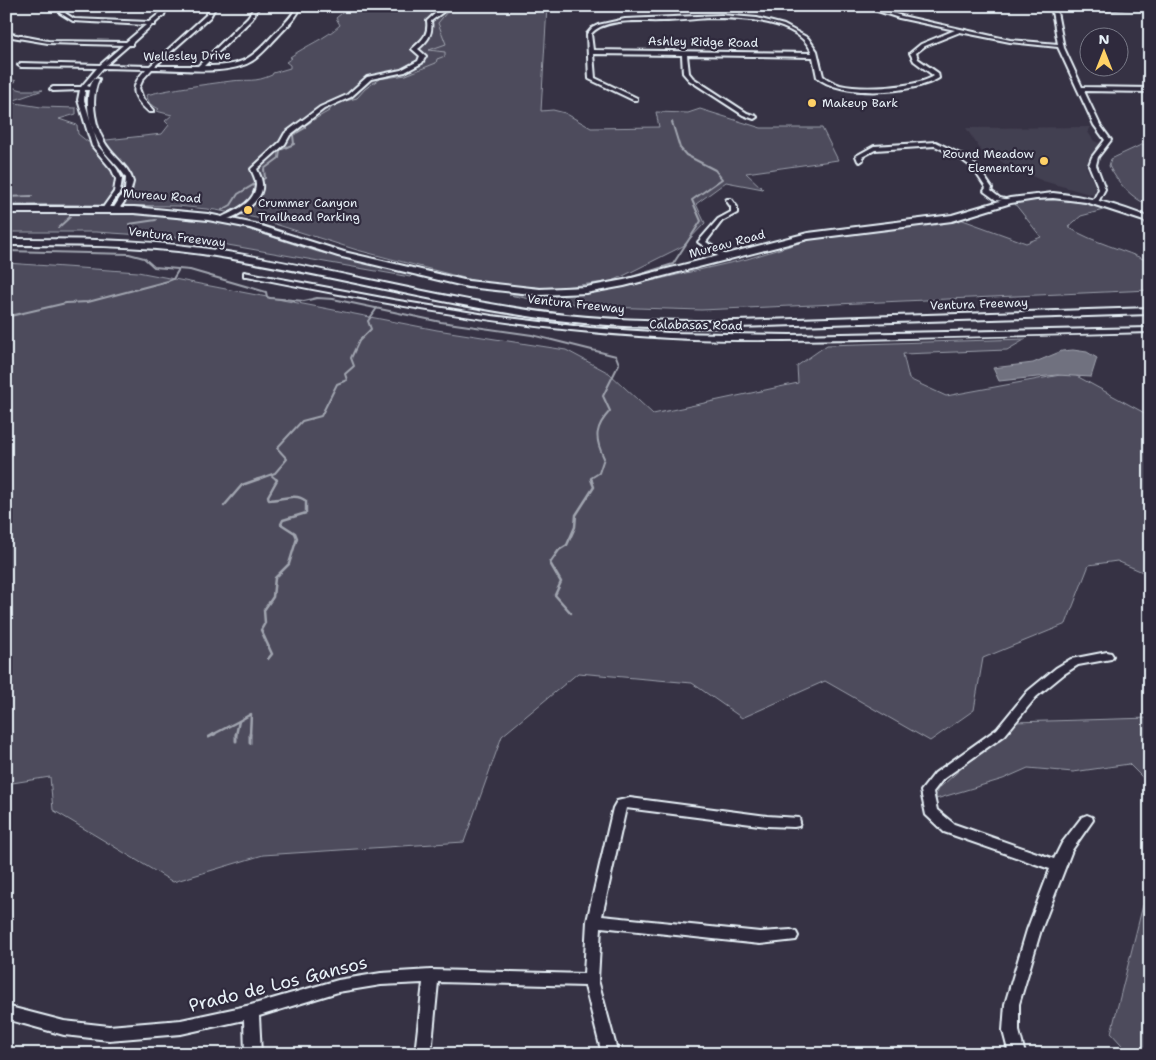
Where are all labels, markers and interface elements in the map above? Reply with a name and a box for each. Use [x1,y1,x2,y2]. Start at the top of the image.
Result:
north arrow [1078,28,1128,78]
text: N [1098,30,1110,48]
street label: Ashley Ridge Road [648,33,759,51]
street label: Wellesley Drive [143,47,231,65]
place label: Makeup Bark [822,95,898,111]
marker: Makeup Bark [806,97,818,109]
place label: Round Meadow Elementary [942,146,1035,176]
marker: Round Meadow Elementary [1038,155,1050,167]
street label: Mureau Road [122,185,202,207]
place label: Crummer Canyon Trailhead Parking [258,195,360,225]
marker: Crummer Canyon Trailhead Parking [242,204,254,216]
street label: Ventura Freeway [127,223,227,251]
street label: Mureau Road [687,226,767,262]
street label: Ventura Freeway [526,291,626,317]
street label: Ventura Freeway [930,294,1028,314]
street label: Calabasas Road [649,316,743,334]
street label: Prado de Los Gansos [186,950,370,1018]

